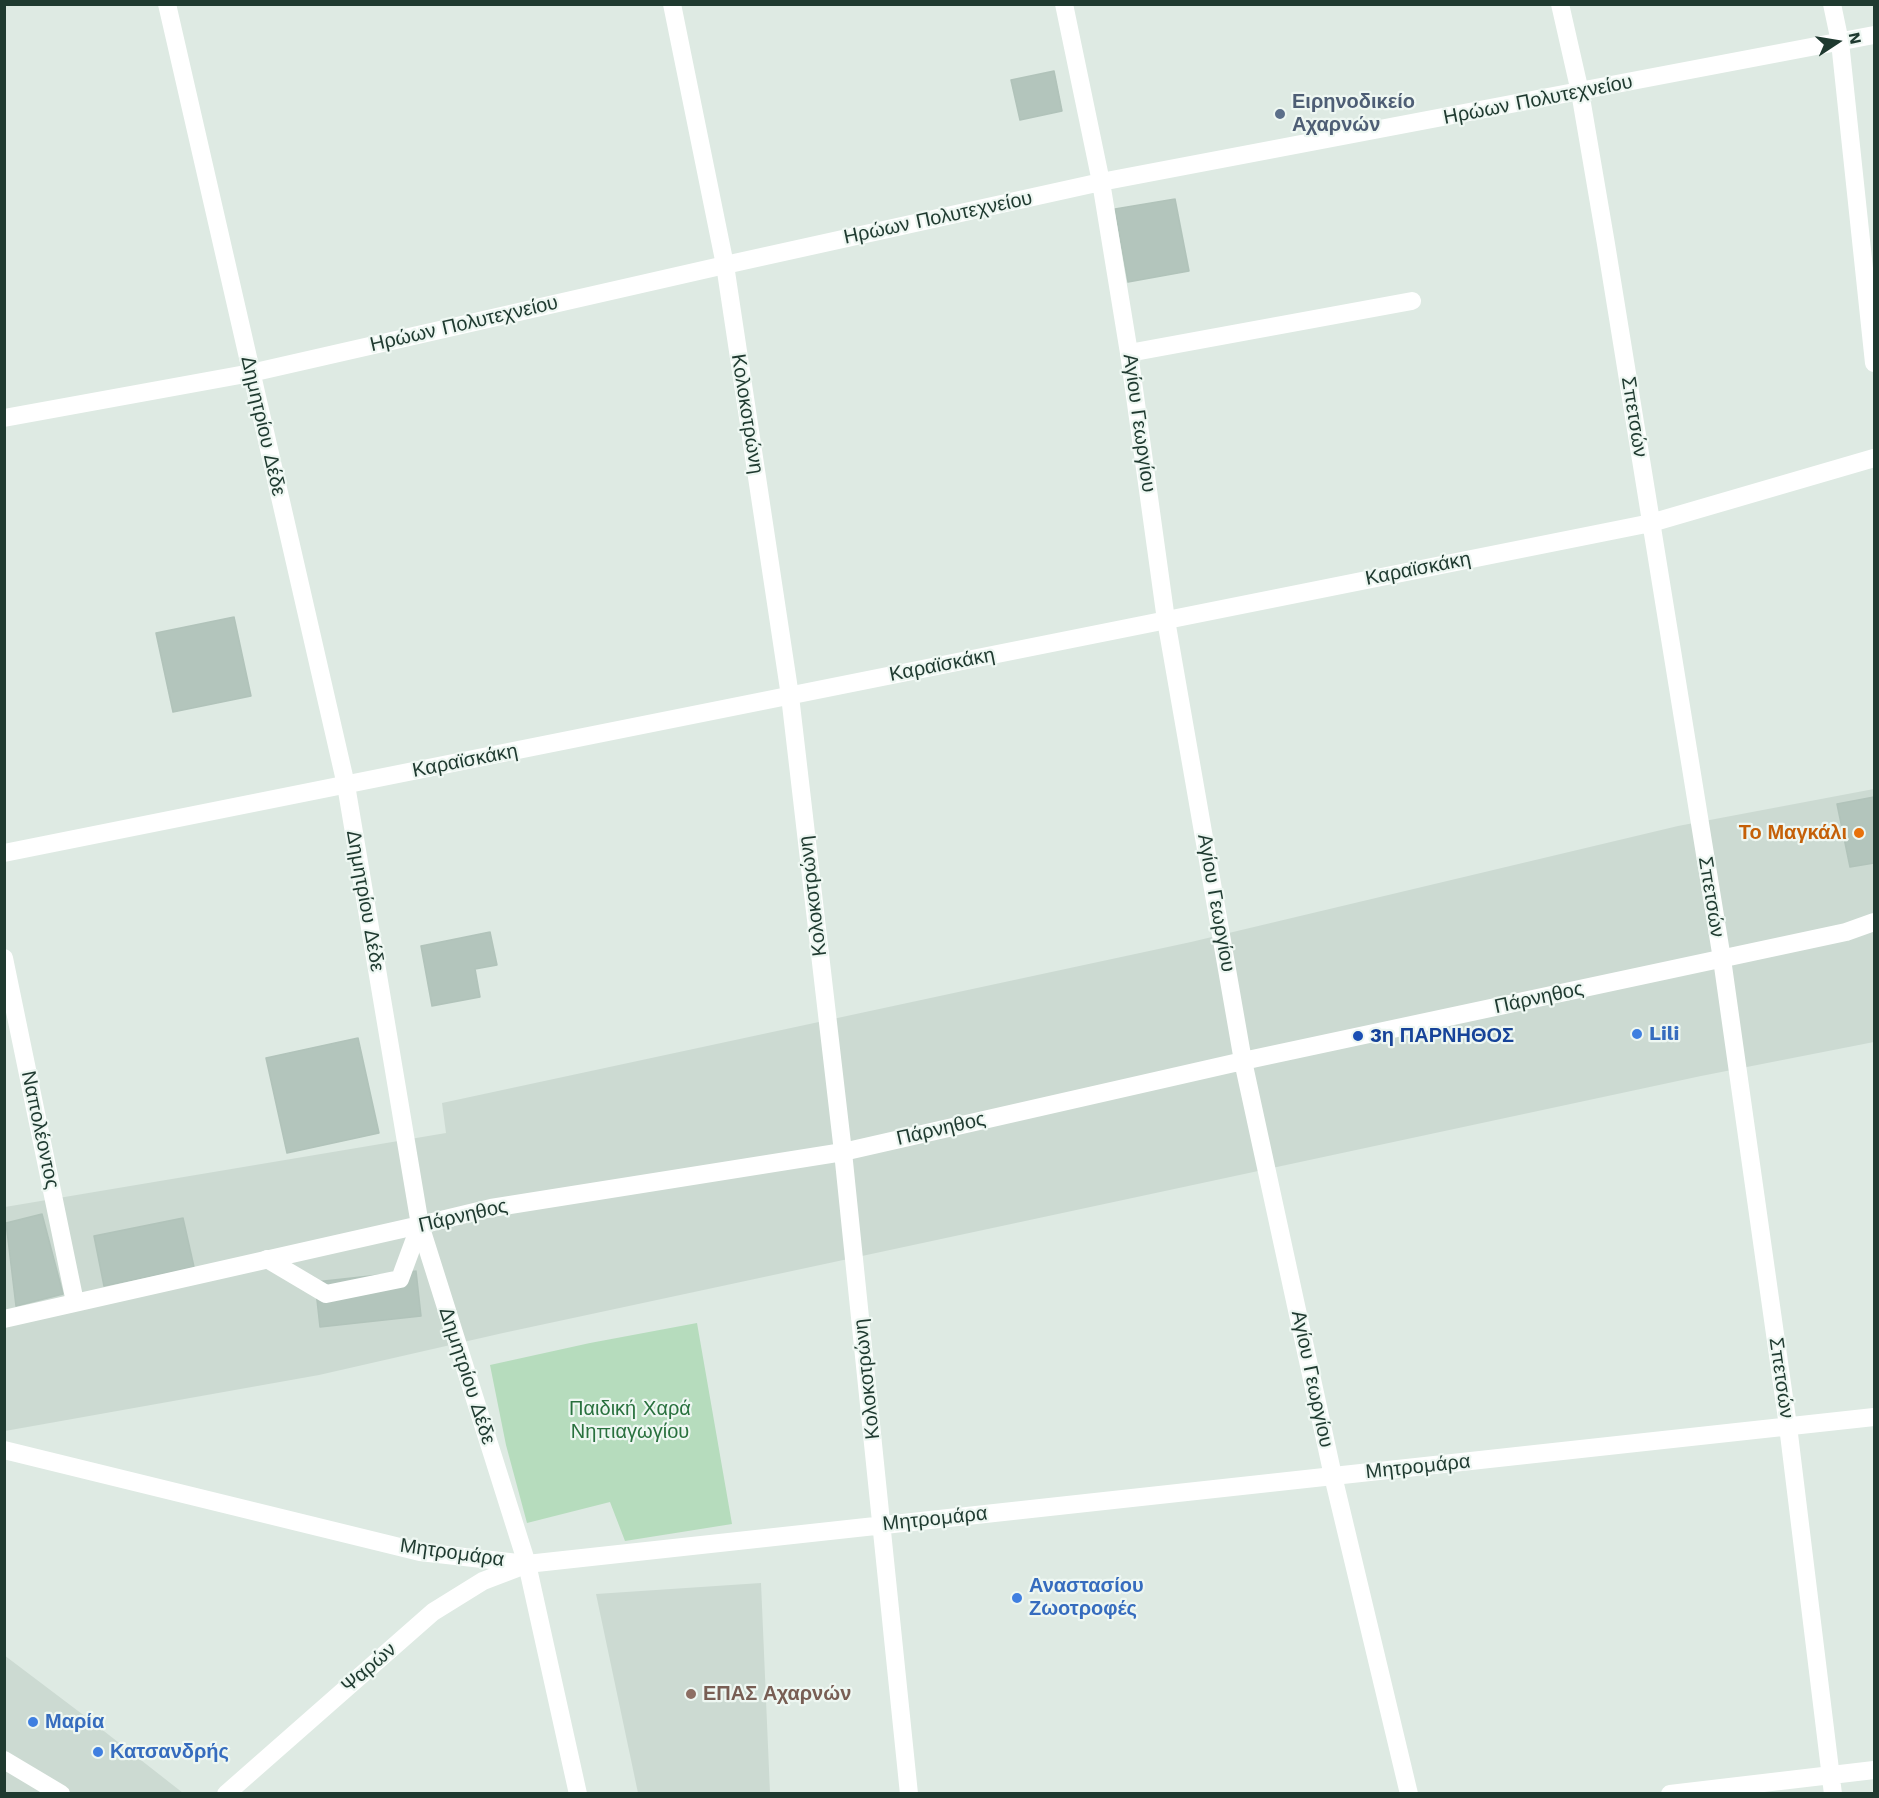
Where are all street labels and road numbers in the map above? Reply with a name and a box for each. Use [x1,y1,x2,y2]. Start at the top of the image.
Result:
street label: Ηρώων Πολυτεχνείου [1441,70,1635,130]
street label: Ηρώων Πολυτεχνείου [841,186,1035,250]
street label: Ηρώων Πολυτεχνείου [368,291,560,357]
street label: Κολοκοτρώνη [726,352,768,476]
street label: Αγίου Γεωργίου [1117,352,1161,494]
street label: Δημητρίου Δέδε [235,354,291,498]
street label: Σπετσών [1616,375,1652,459]
street label: Καραϊσκάκη [1363,547,1473,591]
street label: Καραϊσκάκη [887,643,997,687]
street label: Καραϊσκάκη [410,739,520,783]
street label: Δημητρίου Δέδε [341,829,389,973]
street label: Αγίου Γεωργίου [1192,832,1240,974]
street label: Κολοκοτρώνη [794,834,832,958]
street label: Σπετσών [1693,855,1729,939]
street label: Πάρνηθος [1492,977,1586,1019]
street label: Ναπολέοντος [16,1069,64,1191]
street label: Πάρνηθος [894,1107,988,1151]
street label: Πάρνηθος [416,1194,510,1238]
street label: Δημητρίου Δέδε [433,1304,501,1448]
street label: Αγίου Γεωργίου [1286,1308,1338,1450]
street label: Κολοκοτρώνη [849,1317,885,1441]
street label: Σπετσών [1763,1336,1799,1420]
street label: Μητρομάρα [1364,1450,1472,1484]
street label: Μητρομάρα [881,1502,989,1536]
street label: Μητρομάρα [398,1534,506,1572]
street label: Ψαρών [337,1638,401,1698]

